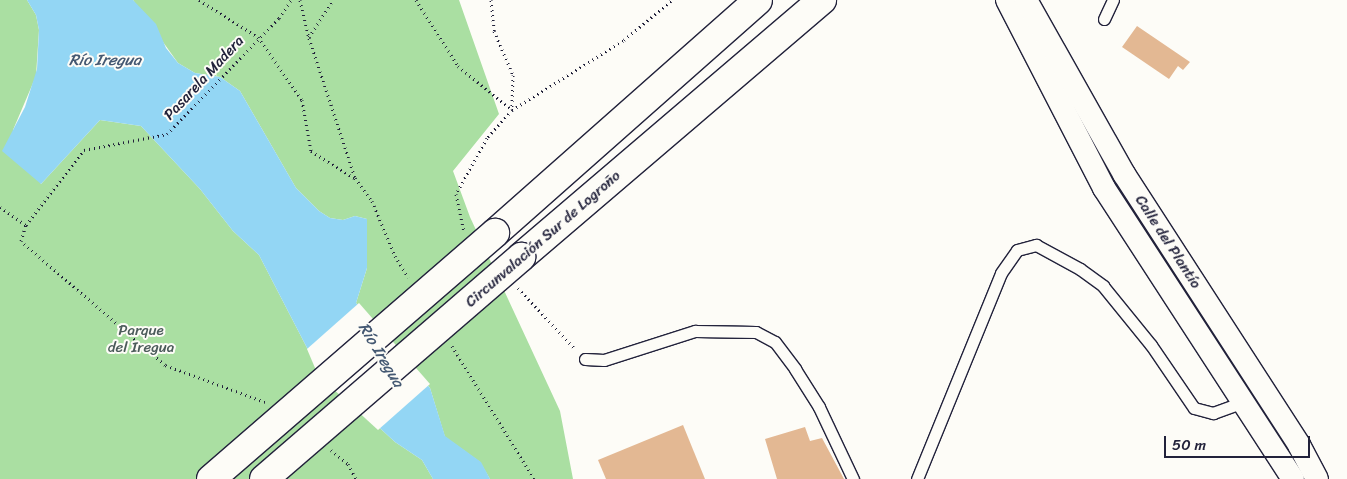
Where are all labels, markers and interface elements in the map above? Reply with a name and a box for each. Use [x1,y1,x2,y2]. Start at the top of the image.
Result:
street label: Pasarela Madera [160,32,248,124]
water label: Río Iregua [69,50,141,70]
street label: Circunvalación Sur de Logroño [462,167,624,311]
street label: Calle del Plantío [1131,192,1205,292]
water label: Río Iregua [354,319,408,391]
park label: Parque del Iregua [108,321,174,356]
scale bar [1167,426,1313,458]
text: 50 m [1172,432,1206,458]

